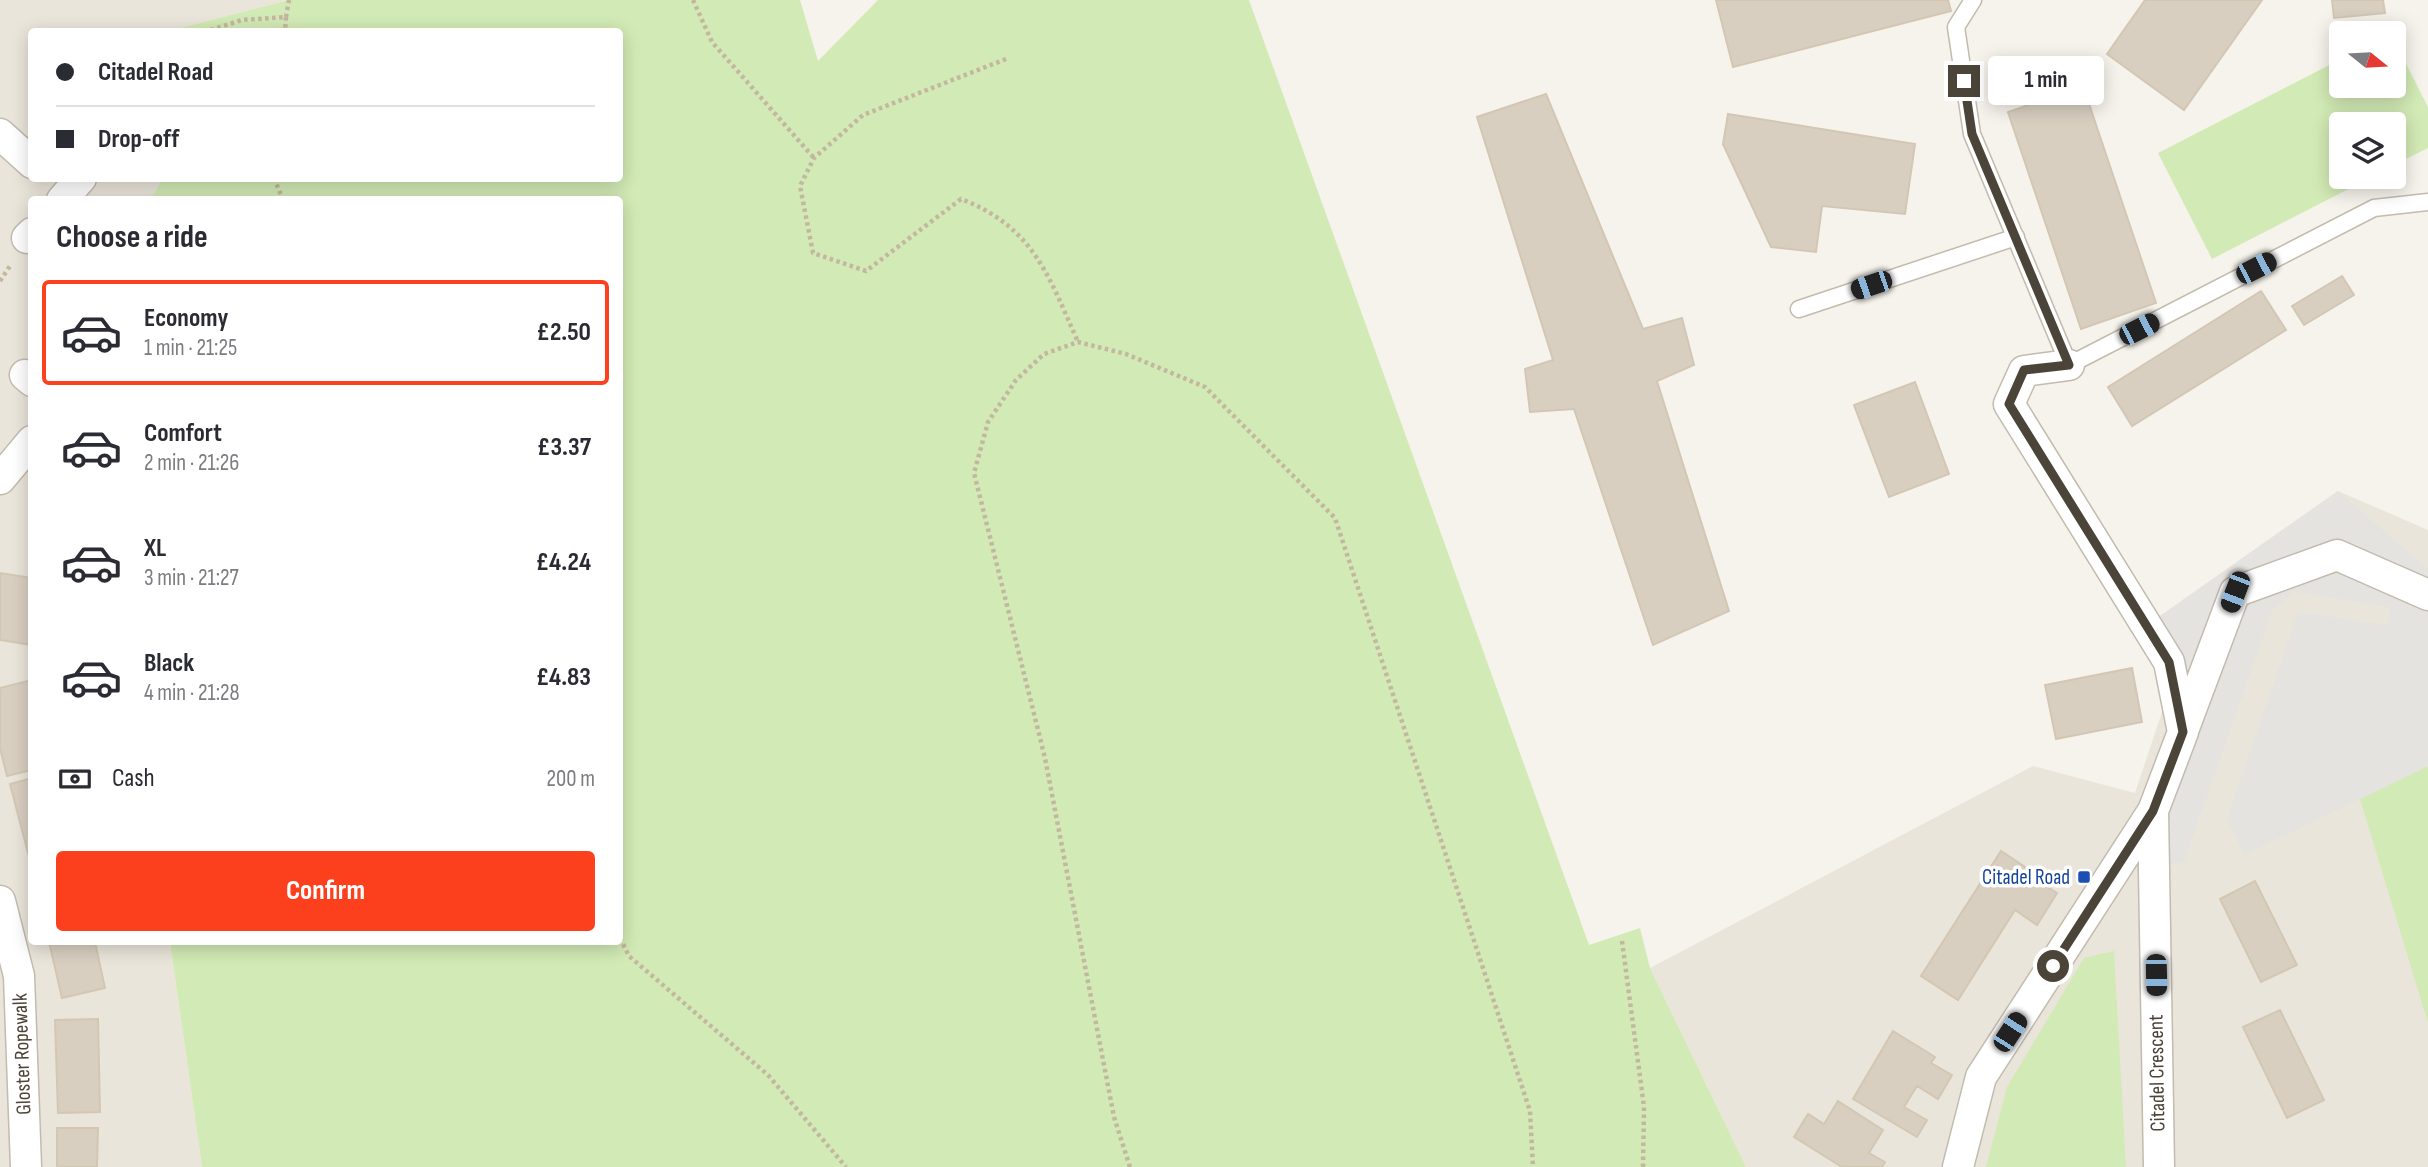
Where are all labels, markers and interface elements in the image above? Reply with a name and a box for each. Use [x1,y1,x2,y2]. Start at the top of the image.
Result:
north arrow [2329,21,2406,98]
map controls [2329,21,2406,189]
callout: 1 min [1988,56,2104,106]
text: Citadel Road [98,57,213,88]
route end [1948,65,1980,97]
text: 1 min [2025,66,2067,94]
button: layers [2329,112,2406,189]
text: Drop-off [98,124,179,155]
text: Choose a ride [56,218,208,257]
car [2233,249,2280,287]
car [1848,268,1895,302]
icon: car [60,301,123,364]
text: Economy [144,303,228,334]
car [2116,310,2163,348]
text: £2.50 [537,317,591,348]
text: 1 min · 21:25 [144,334,237,362]
icon: car [60,416,123,479]
text: Comfort [144,418,222,449]
text: £3.37 [537,432,591,463]
text: 2 min · 21:26 [144,449,239,477]
icon: car [60,531,123,594]
text: XL [144,533,166,564]
text: £4.24 [536,547,591,578]
text: 3 min · 21:27 [144,564,239,592]
car [2218,569,2253,615]
icon: car [60,646,123,709]
text: Black [144,648,194,679]
text: £4.83 [536,662,591,693]
text: 4 min · 21:28 [144,679,240,707]
icon: cash [56,760,94,798]
text: Cash [112,763,155,794]
text: 200 m [547,765,595,793]
button: Confirm [56,851,595,931]
place label: Citadel Road [1982,865,2070,890]
marker: Citadel Road [2076,869,2092,885]
route start [2037,950,2069,982]
car [2146,954,2167,996]
street label: Gloster Ropewalk [7,993,37,1115]
car [1990,1009,2031,1055]
street label: Citadel Crescent [2143,1014,2171,1132]

